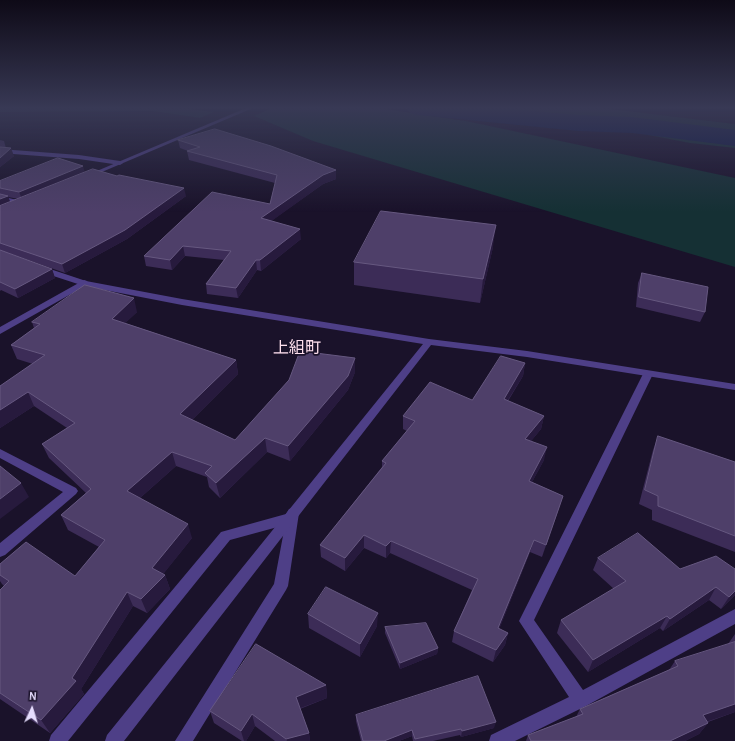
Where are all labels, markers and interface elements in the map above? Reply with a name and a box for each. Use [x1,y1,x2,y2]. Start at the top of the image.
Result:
district label: 上組町 [273,338,321,358]
north arrow [12,689,52,729]
text: N [28,690,37,703]

